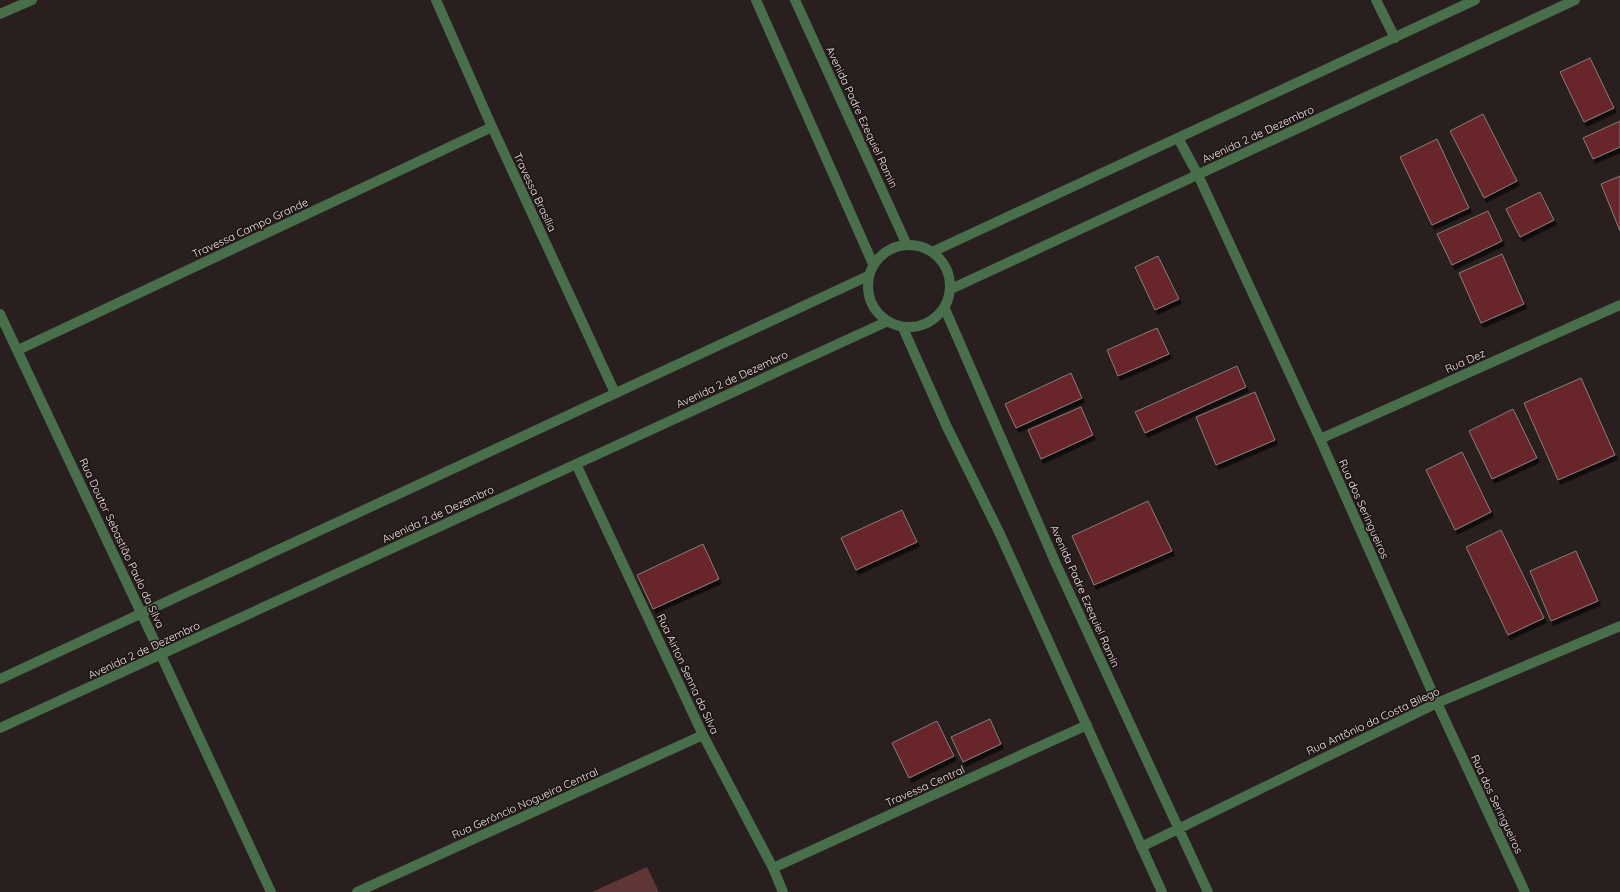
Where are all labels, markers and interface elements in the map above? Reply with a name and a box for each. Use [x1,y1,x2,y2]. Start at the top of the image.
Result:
street label: Avenida Padre Ezequiel Ramin [823,44,901,190]
street label: Avenida 2 de Dezembro [1200,102,1316,166]
street label: Travessa Brasília [511,150,559,234]
street label: Travessa Campo Grande [190,195,310,261]
street label: Rua Dez [1443,346,1487,376]
street label: Avenida 2 de Dezembro [674,347,790,411]
street label: Rua Doutor Sebastião Paulo da Silva [76,456,168,630]
street label: Rua dos Seringueiros [1336,457,1392,561]
street label: Avenida 2 de Dezembro [380,482,496,546]
street label: Avenida Padre Ezequiel Ramin [1047,523,1123,669]
street label: Rua Airton Senna da Silva [654,612,722,736]
street label: Avenida 2 de Dezembro [86,618,202,682]
street label: Rua Antõnio da Costa Bilego [1304,684,1442,758]
street label: Rua dos Seringueiros [1468,752,1526,856]
street label: Travessa Central [883,762,967,810]
street label: Rua Gerôncio Nogueira Central [450,764,600,842]

